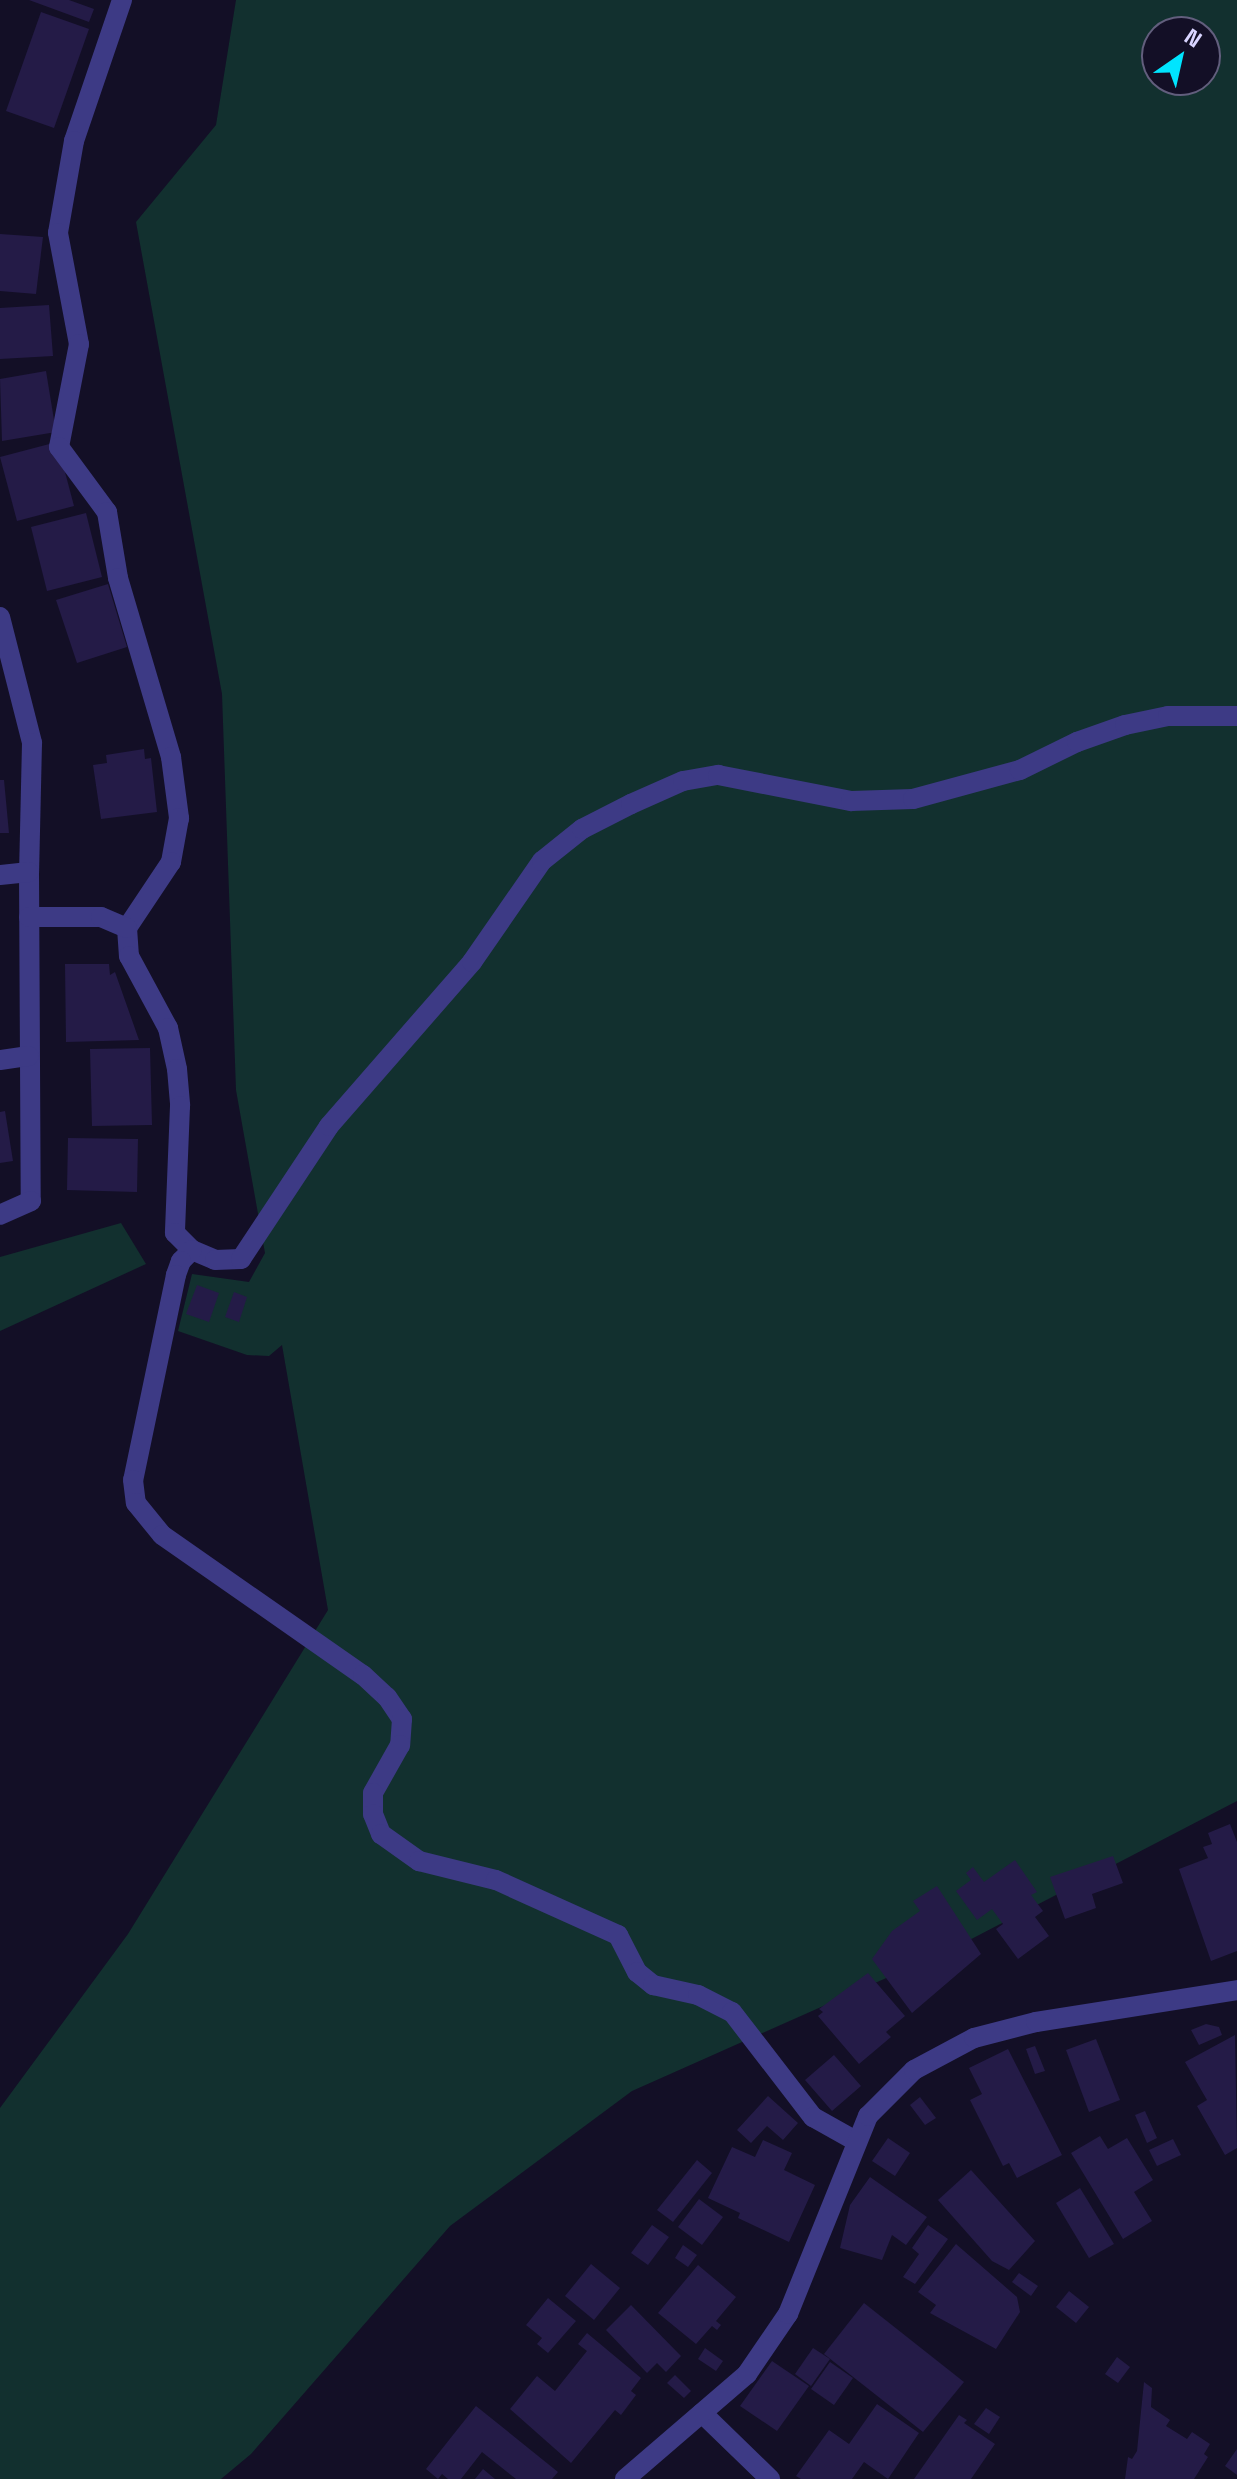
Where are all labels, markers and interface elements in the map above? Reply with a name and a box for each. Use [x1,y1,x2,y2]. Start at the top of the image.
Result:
north arrow [1141,16,1221,96]
text: N [1179,22,1207,53]

